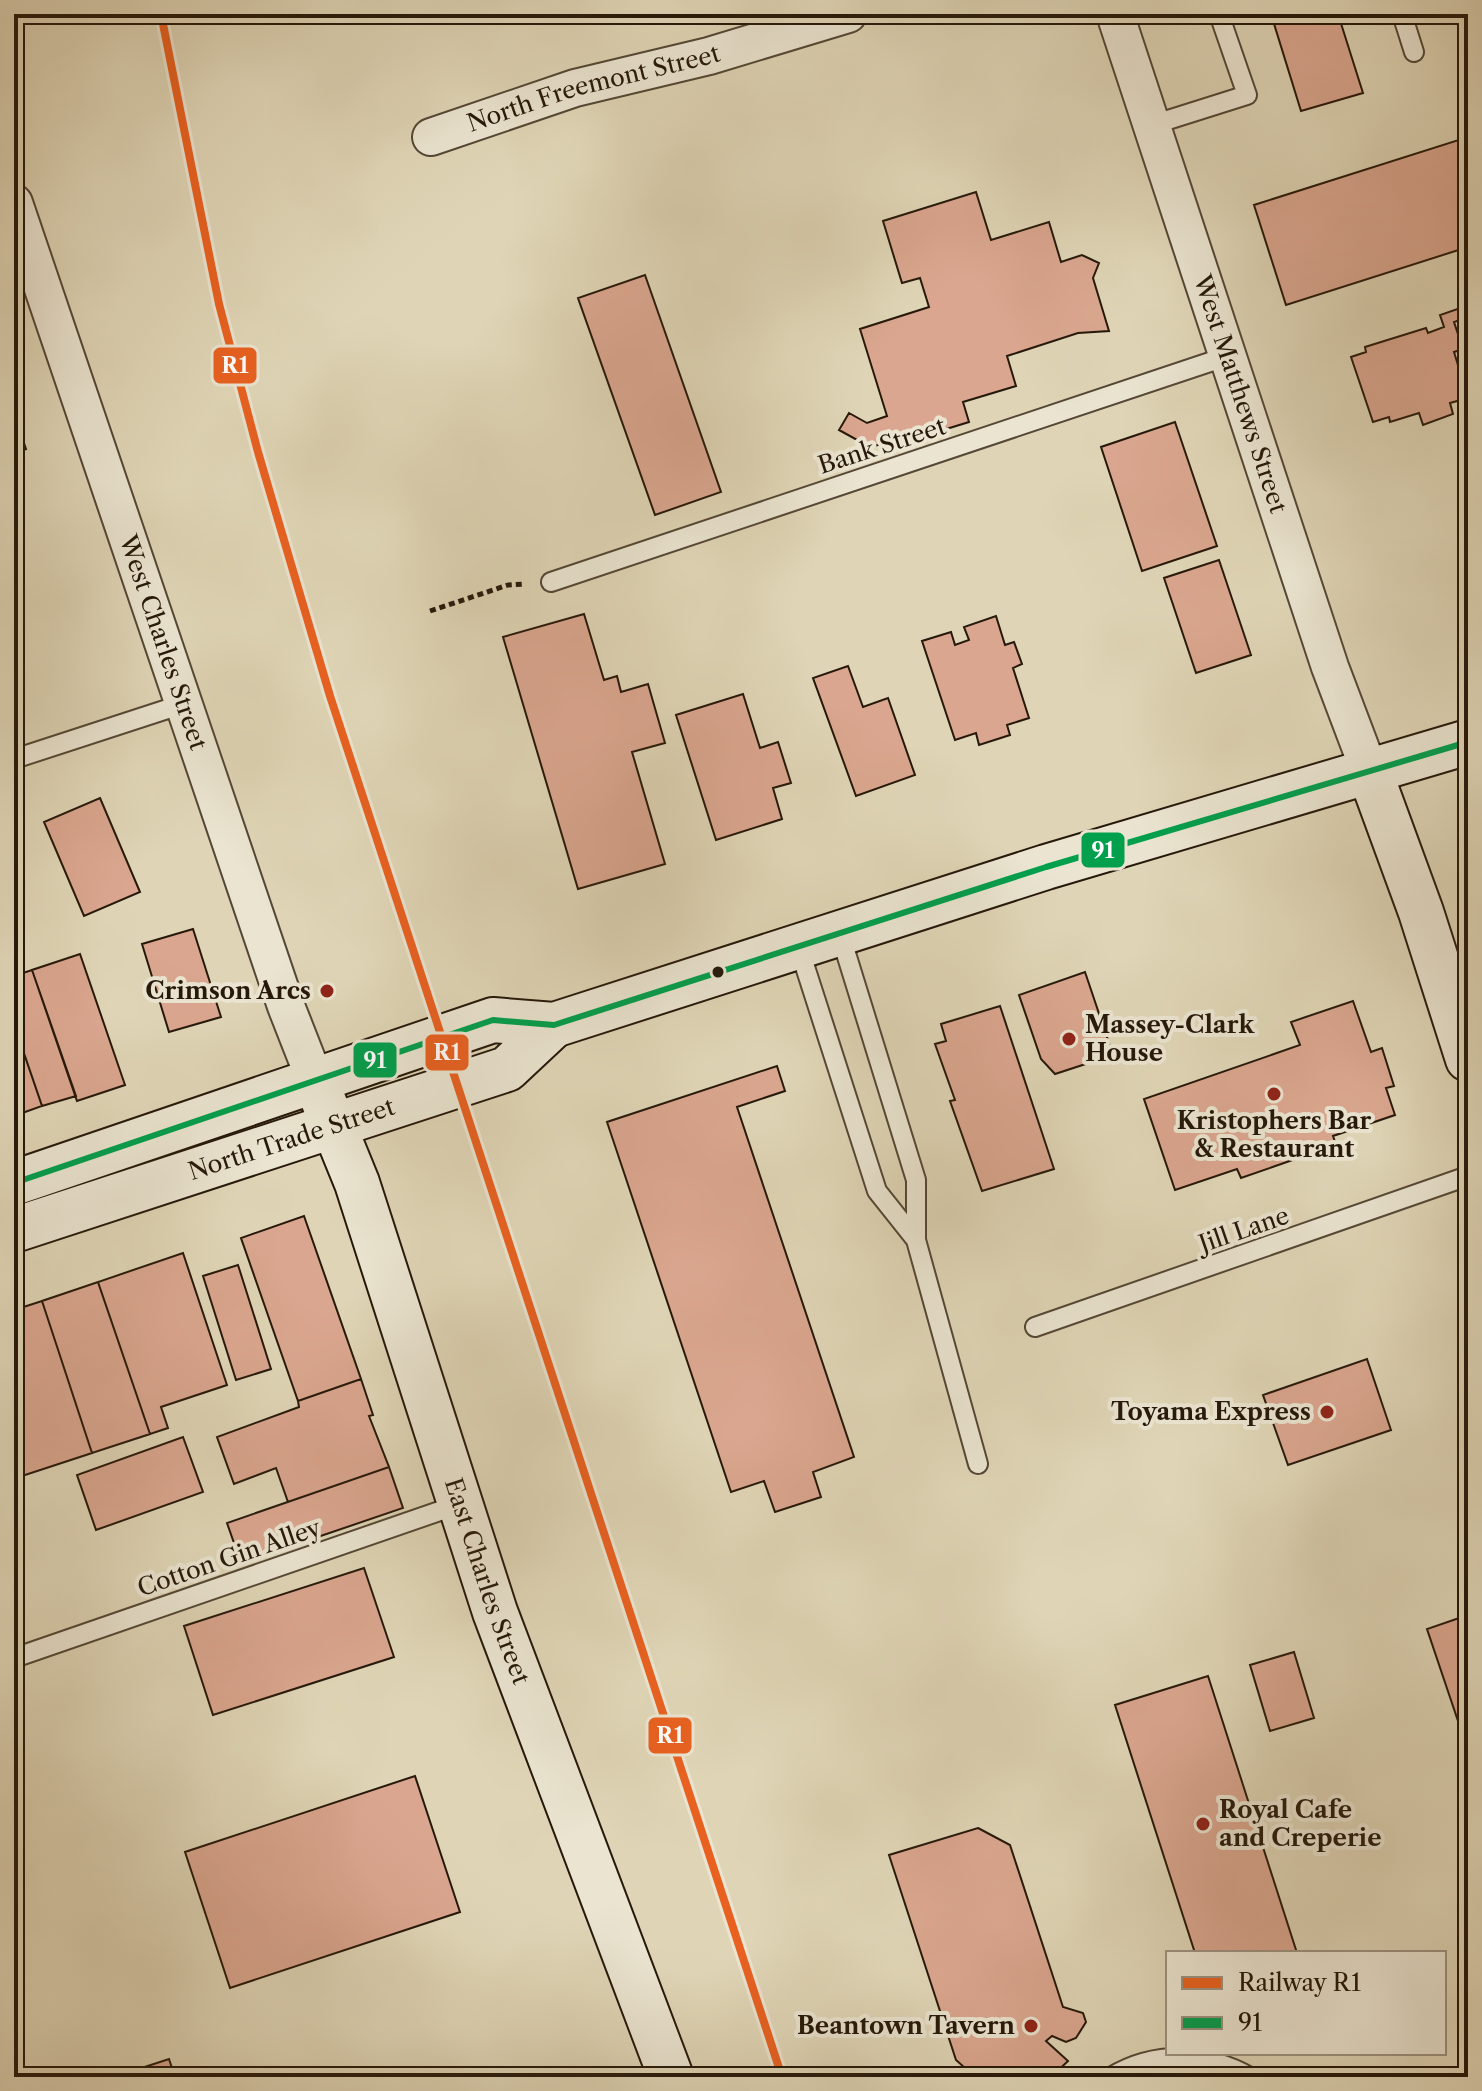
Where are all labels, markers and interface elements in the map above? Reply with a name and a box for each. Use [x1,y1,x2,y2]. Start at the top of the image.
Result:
street label: North Freemont Street [463,38,724,138]
street label: West Matthews Street [1188,270,1293,517]
line badge: R1 [212,346,258,385]
text: R1 [221,352,249,379]
street label: Bank Street [814,411,950,480]
street label: West Charles Street [113,530,213,754]
line badge: 91 [1080,831,1126,869]
text: 91 [1091,837,1115,864]
unlabelled marker [710,964,726,980]
place label: Crimson Arcs [145,976,311,1005]
marker: Crimson Arcs [318,982,336,1000]
place label: Massey-Clark House [1085,1010,1255,1067]
marker: Massey-Clark House [1060,1030,1078,1048]
line badge: R1 [424,1033,470,1072]
text: R1 [433,1039,461,1066]
line badge: 91 [352,1041,398,1079]
text: 91 [363,1047,387,1074]
marker: Kristophers Bar & Restaurant [1265,1085,1283,1103]
street label: North Trade Street [185,1092,399,1186]
place label: Kristophers Bar & Restaurant [1177,1106,1372,1163]
street label: Jill Lane [1191,1201,1293,1260]
place label: Toyama Express [1111,1397,1311,1426]
marker: Toyama Express [1318,1403,1336,1421]
street label: East Charles Street [439,1474,536,1689]
street label: Cotton Gin Alley [133,1512,325,1602]
line badge: R1 [647,1716,693,1755]
text: R1 [656,1722,684,1749]
place label: Royal Cafe and Creperie [1219,1795,1382,1852]
marker: Royal Cafe and Creperie [1194,1815,1212,1833]
legend [1166,1951,1446,2055]
text: Railway R1 [1238,1968,1361,1997]
text: 91 [1238,2008,1262,2037]
place label: Beantown Tavern [797,2011,1016,2040]
marker: Beantown Tavern [1022,2017,1040,2035]

